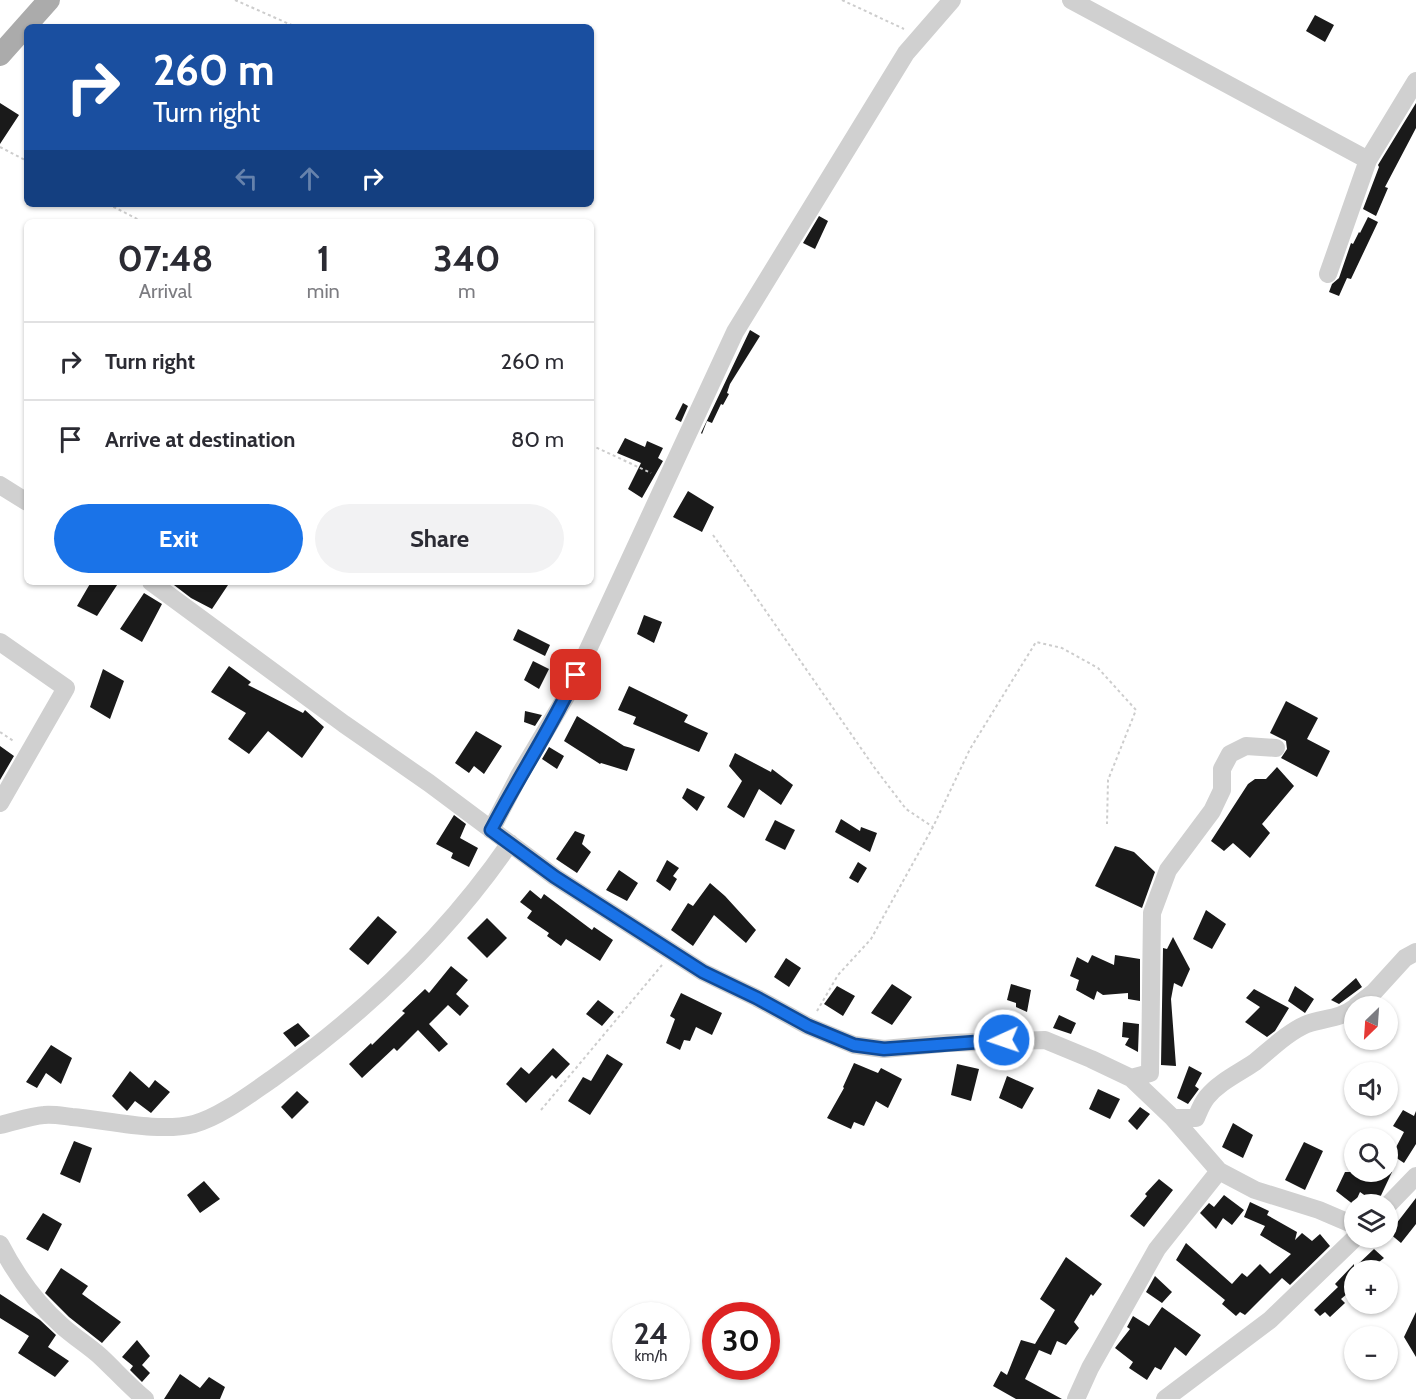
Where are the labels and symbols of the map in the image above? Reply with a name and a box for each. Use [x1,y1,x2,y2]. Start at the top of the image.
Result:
pin [550,649,601,700]
north arrow [1344,996,1398,1050]
position arrow [972,1008,1036,1072]
speed limit sign: 30 [702,1302,780,1380]

